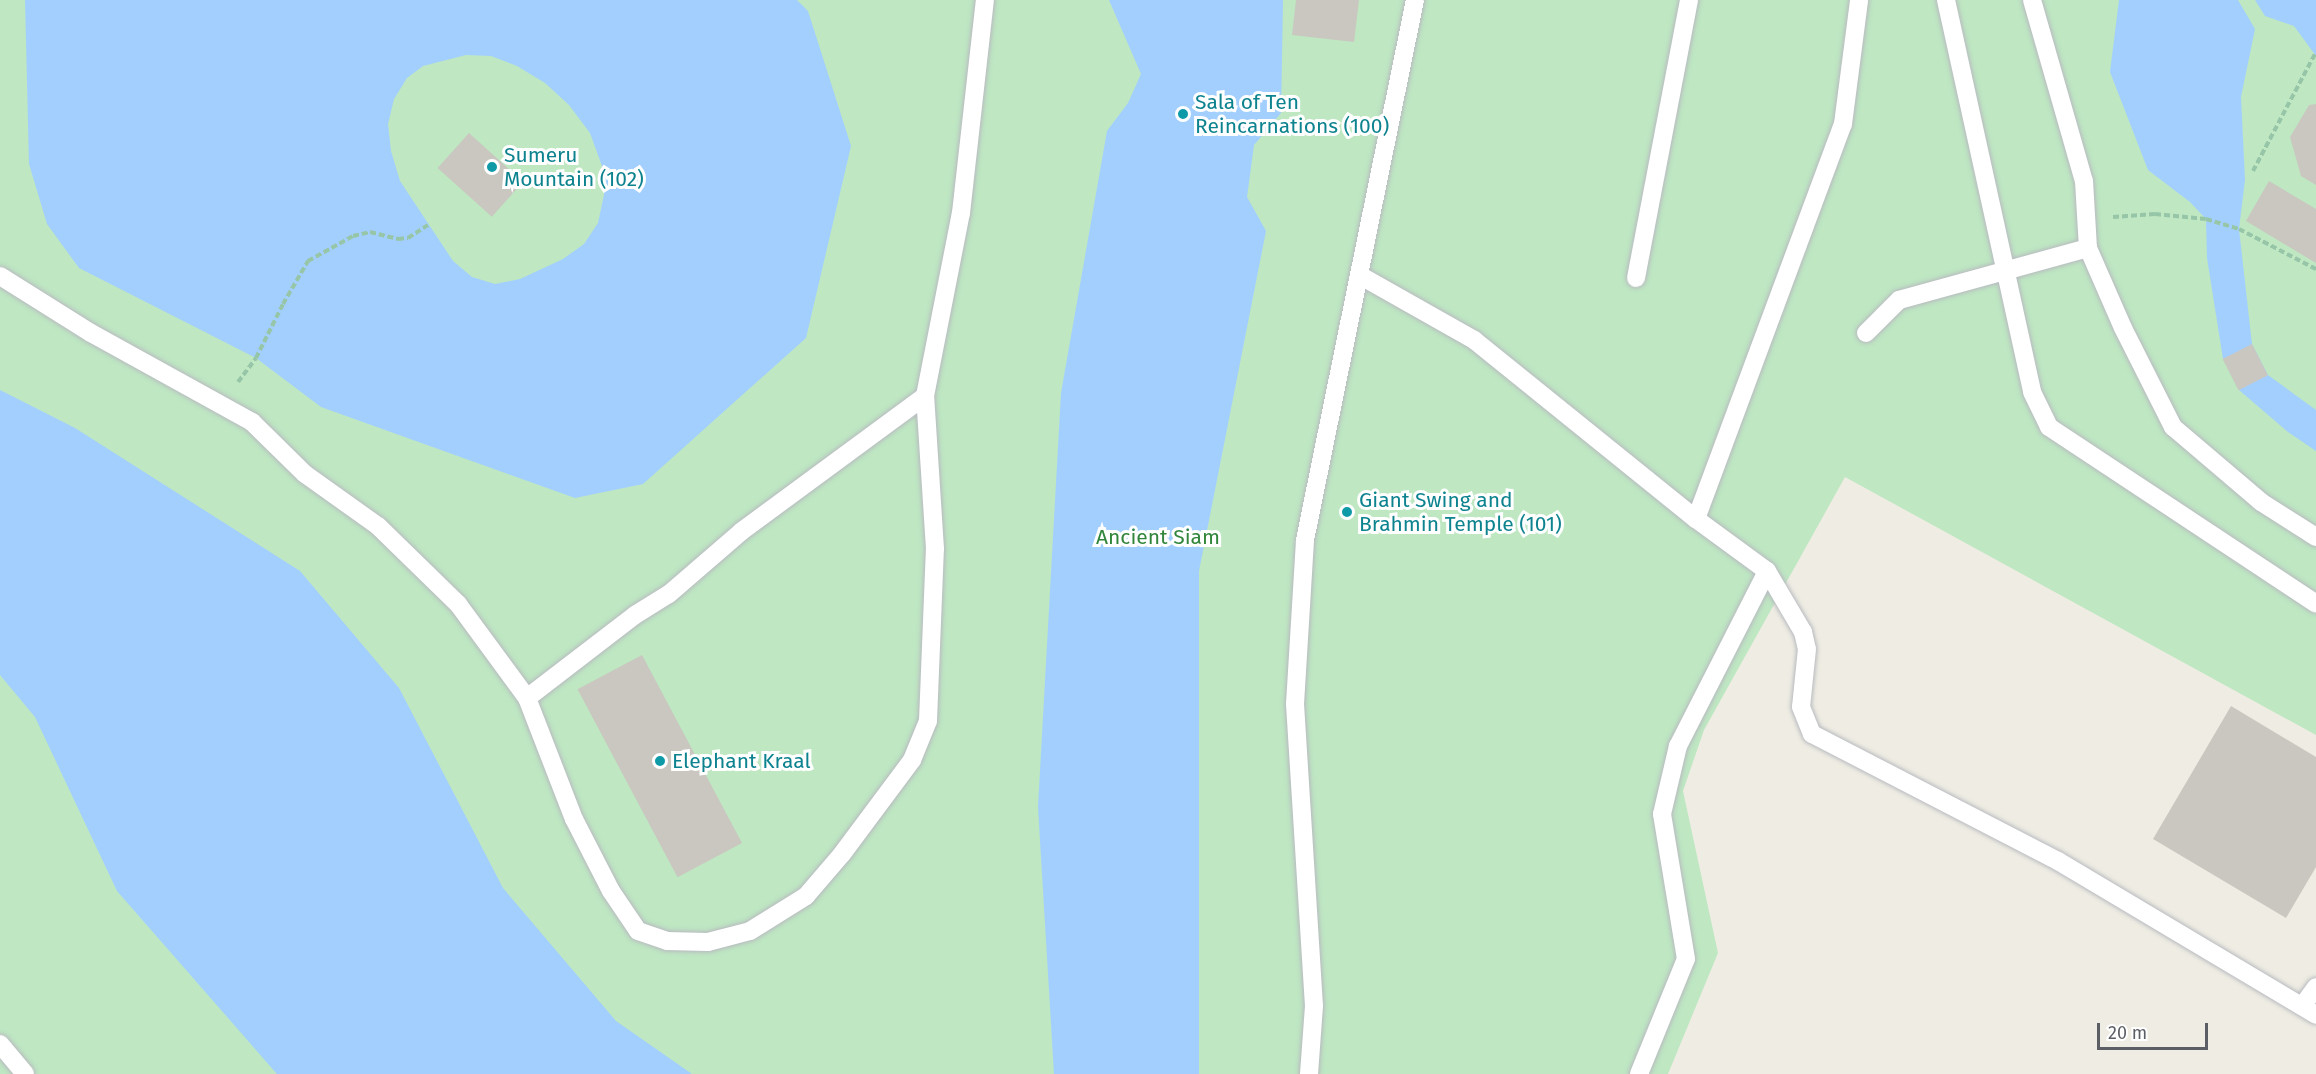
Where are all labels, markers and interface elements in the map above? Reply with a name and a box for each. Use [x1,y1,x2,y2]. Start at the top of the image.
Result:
place label: Sala of Ten Reincarnations (100) [1195,89,1389,139]
marker: Sala of Ten Reincarnations (100) [1176,107,1190,121]
place label: Sumeru Mountain (102) [504,142,644,192]
marker: Sumeru Mountain (102) [485,160,499,174]
place label: Giant Swing and Brahmin Temple (101) [1359,487,1562,537]
marker: Giant Swing and Brahmin Temple (101) [1340,505,1354,519]
park label: Ancient Siam [1096,524,1220,550]
place label: Elephant Kraal [672,748,811,774]
marker: Elephant Kraal [653,754,667,768]
scale bar [2100,1011,2211,1049]
text: 20 m [2108,1022,2147,1044]

